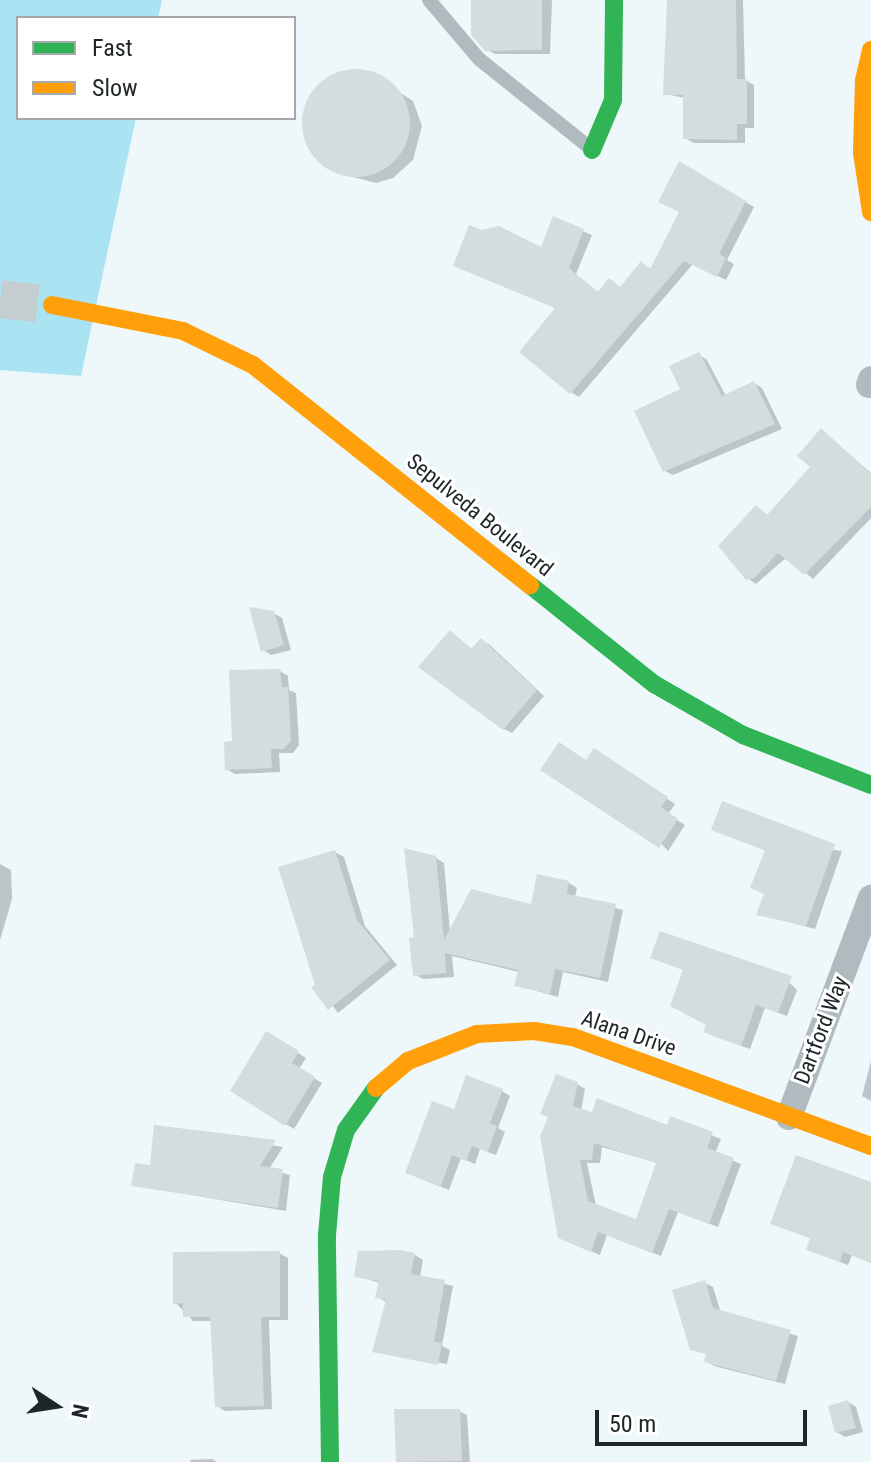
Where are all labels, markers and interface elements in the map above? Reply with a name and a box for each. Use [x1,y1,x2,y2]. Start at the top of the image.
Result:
legend [16,16,296,120]
text: Fast [92,34,133,62]
text: Slow [92,74,138,102]
street label: Sepulveda Boulevard [402,448,558,582]
street label: Dartford Way [788,972,854,1088]
street label: Alana Drive [578,1004,680,1062]
north arrow [16,1366,96,1446]
scale bar [599,1394,811,1444]
text: N [66,1402,94,1420]
text: 50 m [609,1410,656,1438]

